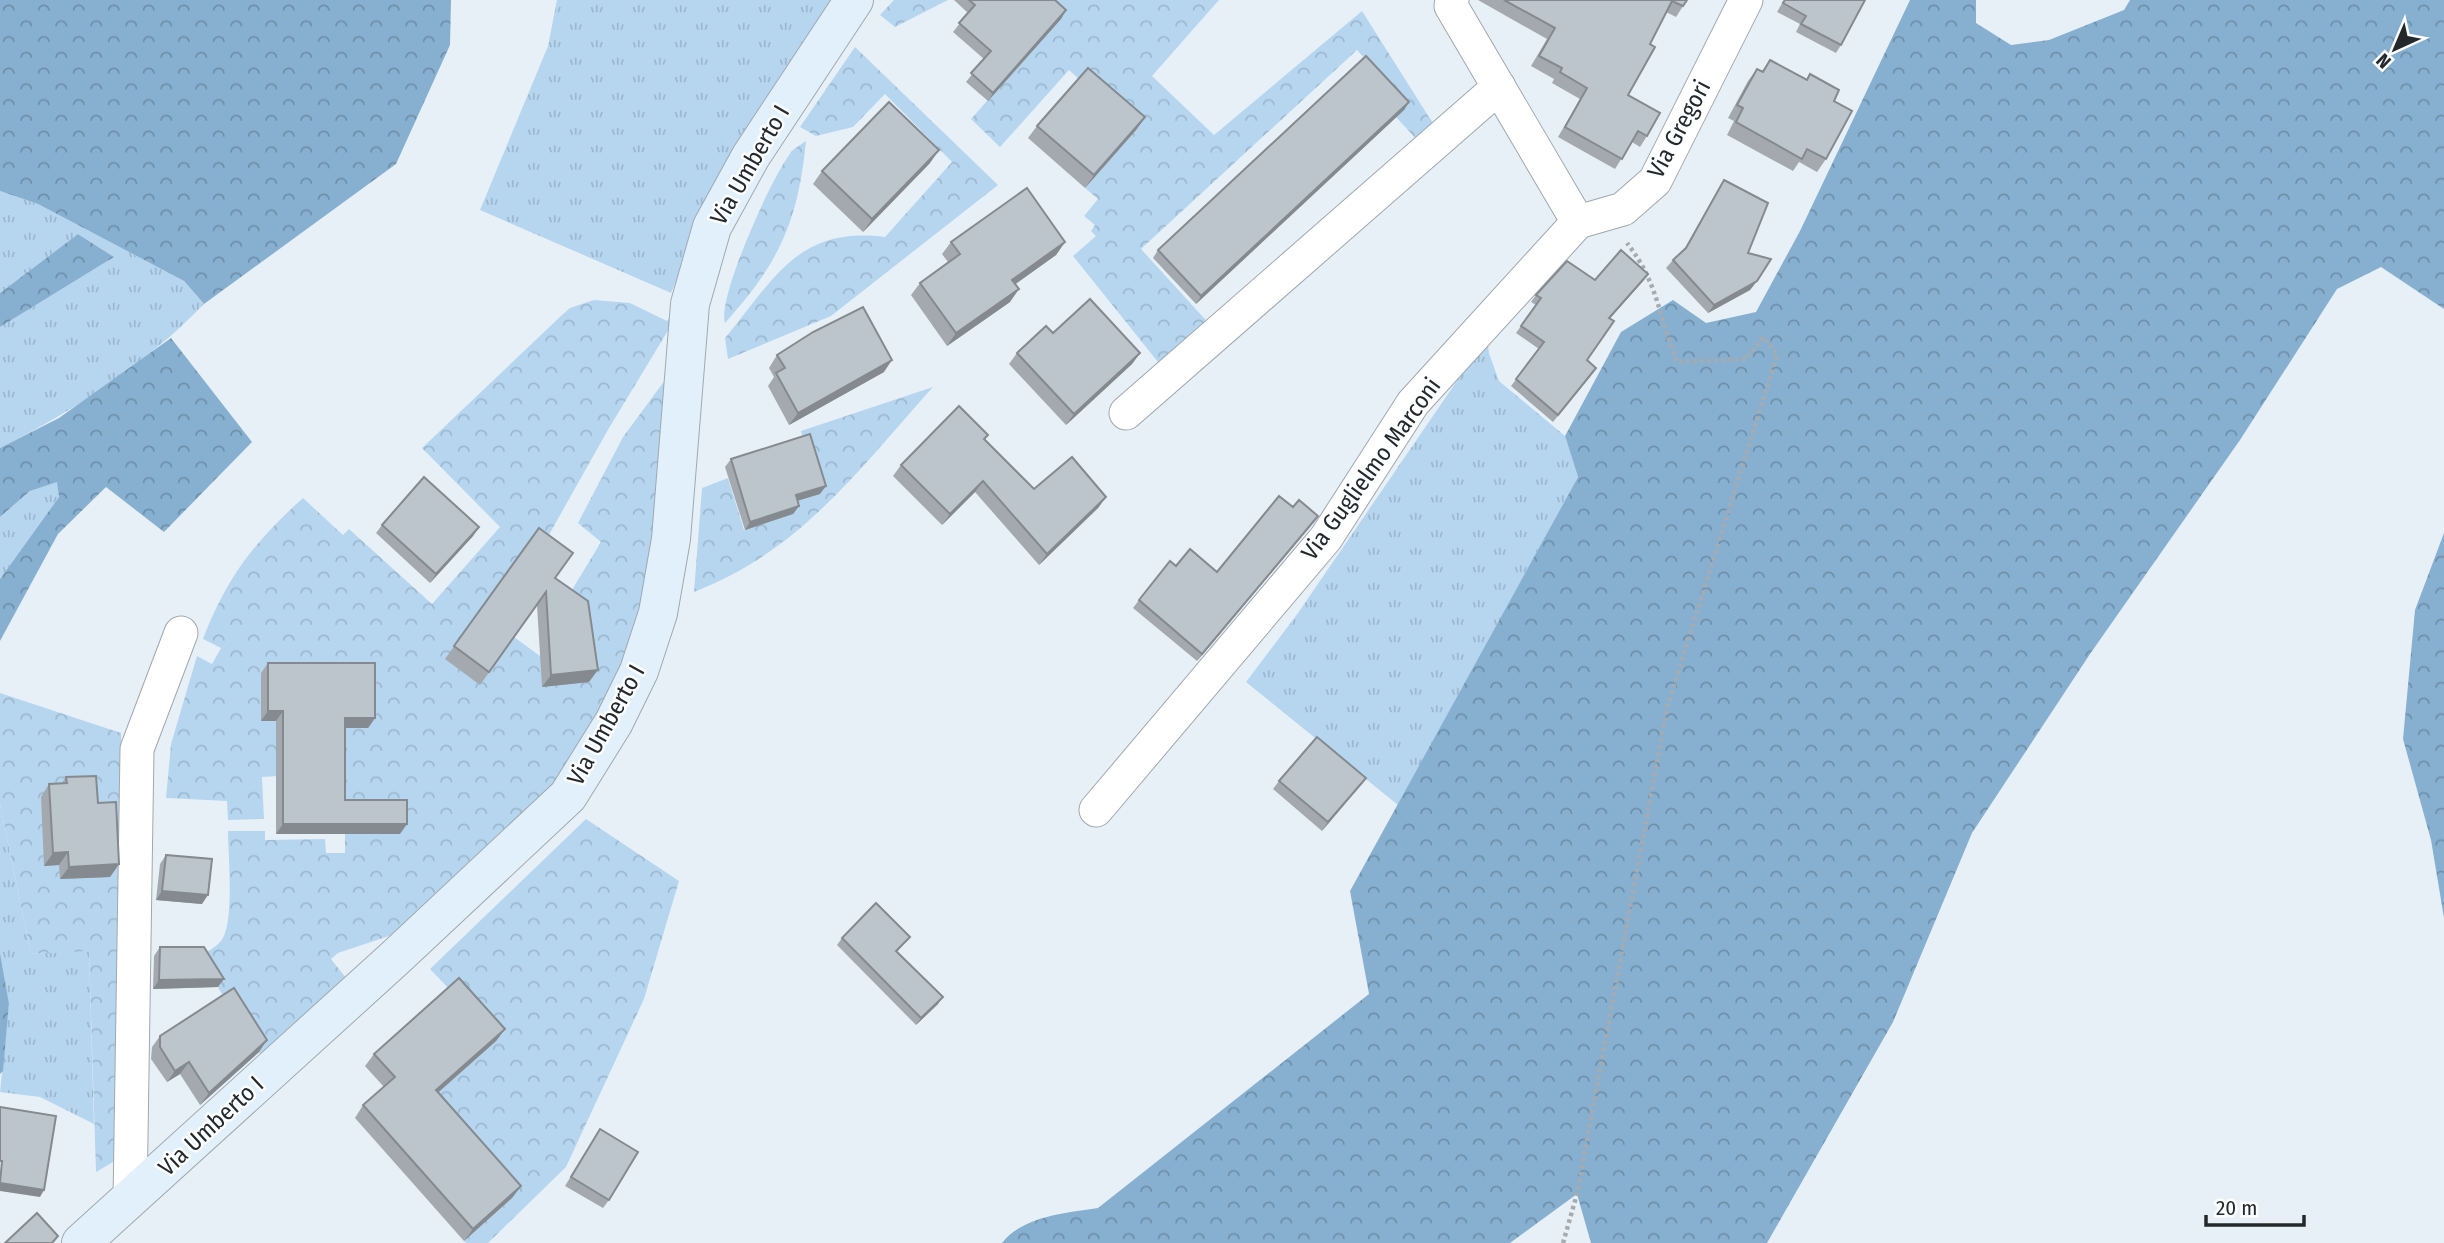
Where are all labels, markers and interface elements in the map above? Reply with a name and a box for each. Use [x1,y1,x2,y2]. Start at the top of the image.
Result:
north arrow [2360,14,2430,84]
text: N [2371,49,2396,73]
street label: Via Gregori [1642,75,1716,183]
street label: Via Umberto I [705,100,795,230]
street label: Via Guglielmo Marconi [1296,372,1446,566]
street label: Via Umberto I [561,660,651,790]
street label: Via Umberto I [153,1070,269,1182]
scale bar [2206,1184,2304,1228]
text: 20 m [2216,1195,2257,1221]

